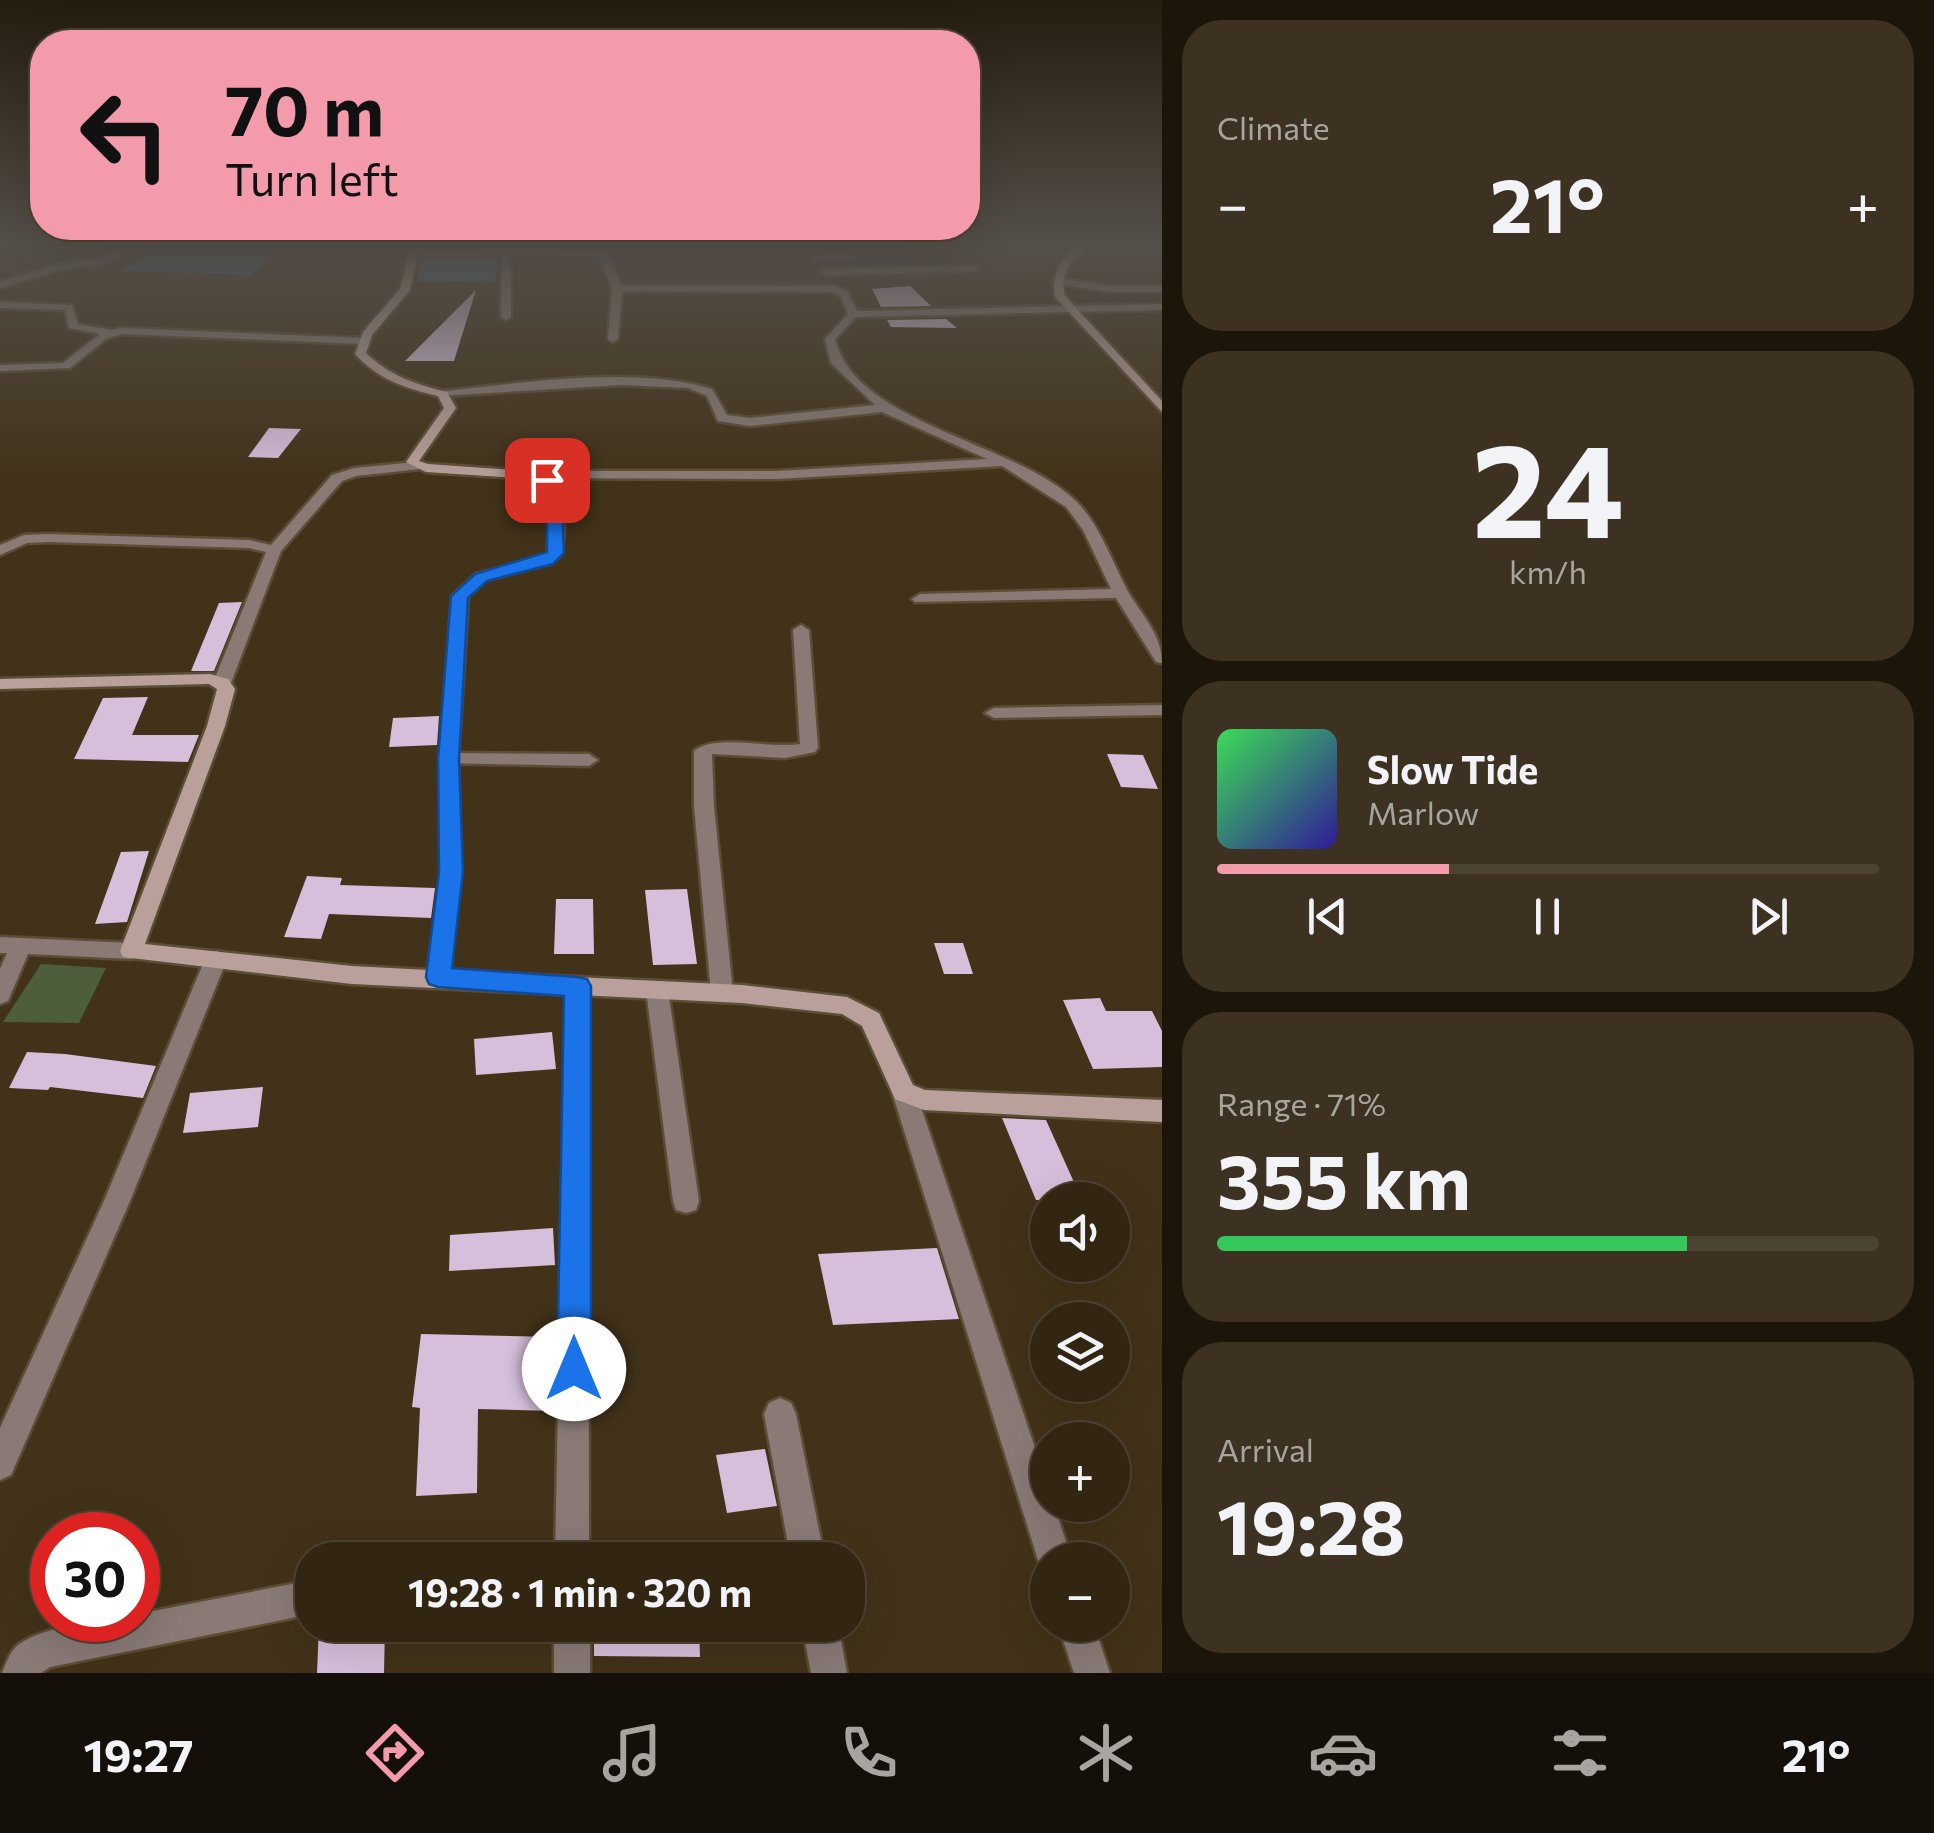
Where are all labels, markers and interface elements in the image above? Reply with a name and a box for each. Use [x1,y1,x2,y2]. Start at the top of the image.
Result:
text: 70 m [225,65,384,150]
icon: left [60,70,190,200]
text: Climate [1217,107,1330,147]
text: Turn left [225,150,399,205]
text: 21° [1490,157,1605,248]
text: − [1217,169,1248,236]
text: + [1847,169,1879,236]
text: 24 [1472,406,1624,565]
pin [505,438,590,523]
icon: arrive [520,453,575,508]
text: km/h [1509,551,1587,591]
text: Slow Tide [1367,745,1538,792]
text: Marlow [1367,792,1479,832]
icon: previous [1300,889,1355,944]
icon: pause [1520,889,1575,944]
icon: next [1741,889,1796,944]
text: Range · 71% [1217,1083,1386,1123]
text: 355 km [1217,1133,1471,1224]
map controls [1030,1182,1130,1642]
button: sound [1030,1182,1130,1282]
button: layers [1030,1302,1130,1402]
position arrow [522,1317,626,1421]
button: + [1030,1422,1130,1522]
text: Arrival [1217,1429,1314,1469]
text: 19:28 [1217,1479,1406,1570]
speed limit sign: 30 [30,1512,160,1642]
button: − [1030,1542,1130,1642]
text: 19:28 · 1 min · 320 m [408,1568,752,1615]
icon: directions [360,1718,430,1788]
icon: music [597,1718,667,1788]
icon: phone [834,1718,904,1788]
icon: climate [1071,1718,1141,1788]
icon: car [1308,1718,1378,1788]
icon: filters [1545,1718,1615,1788]
text: 19:27 [83,1726,194,1781]
text: 21° [1782,1726,1851,1781]

